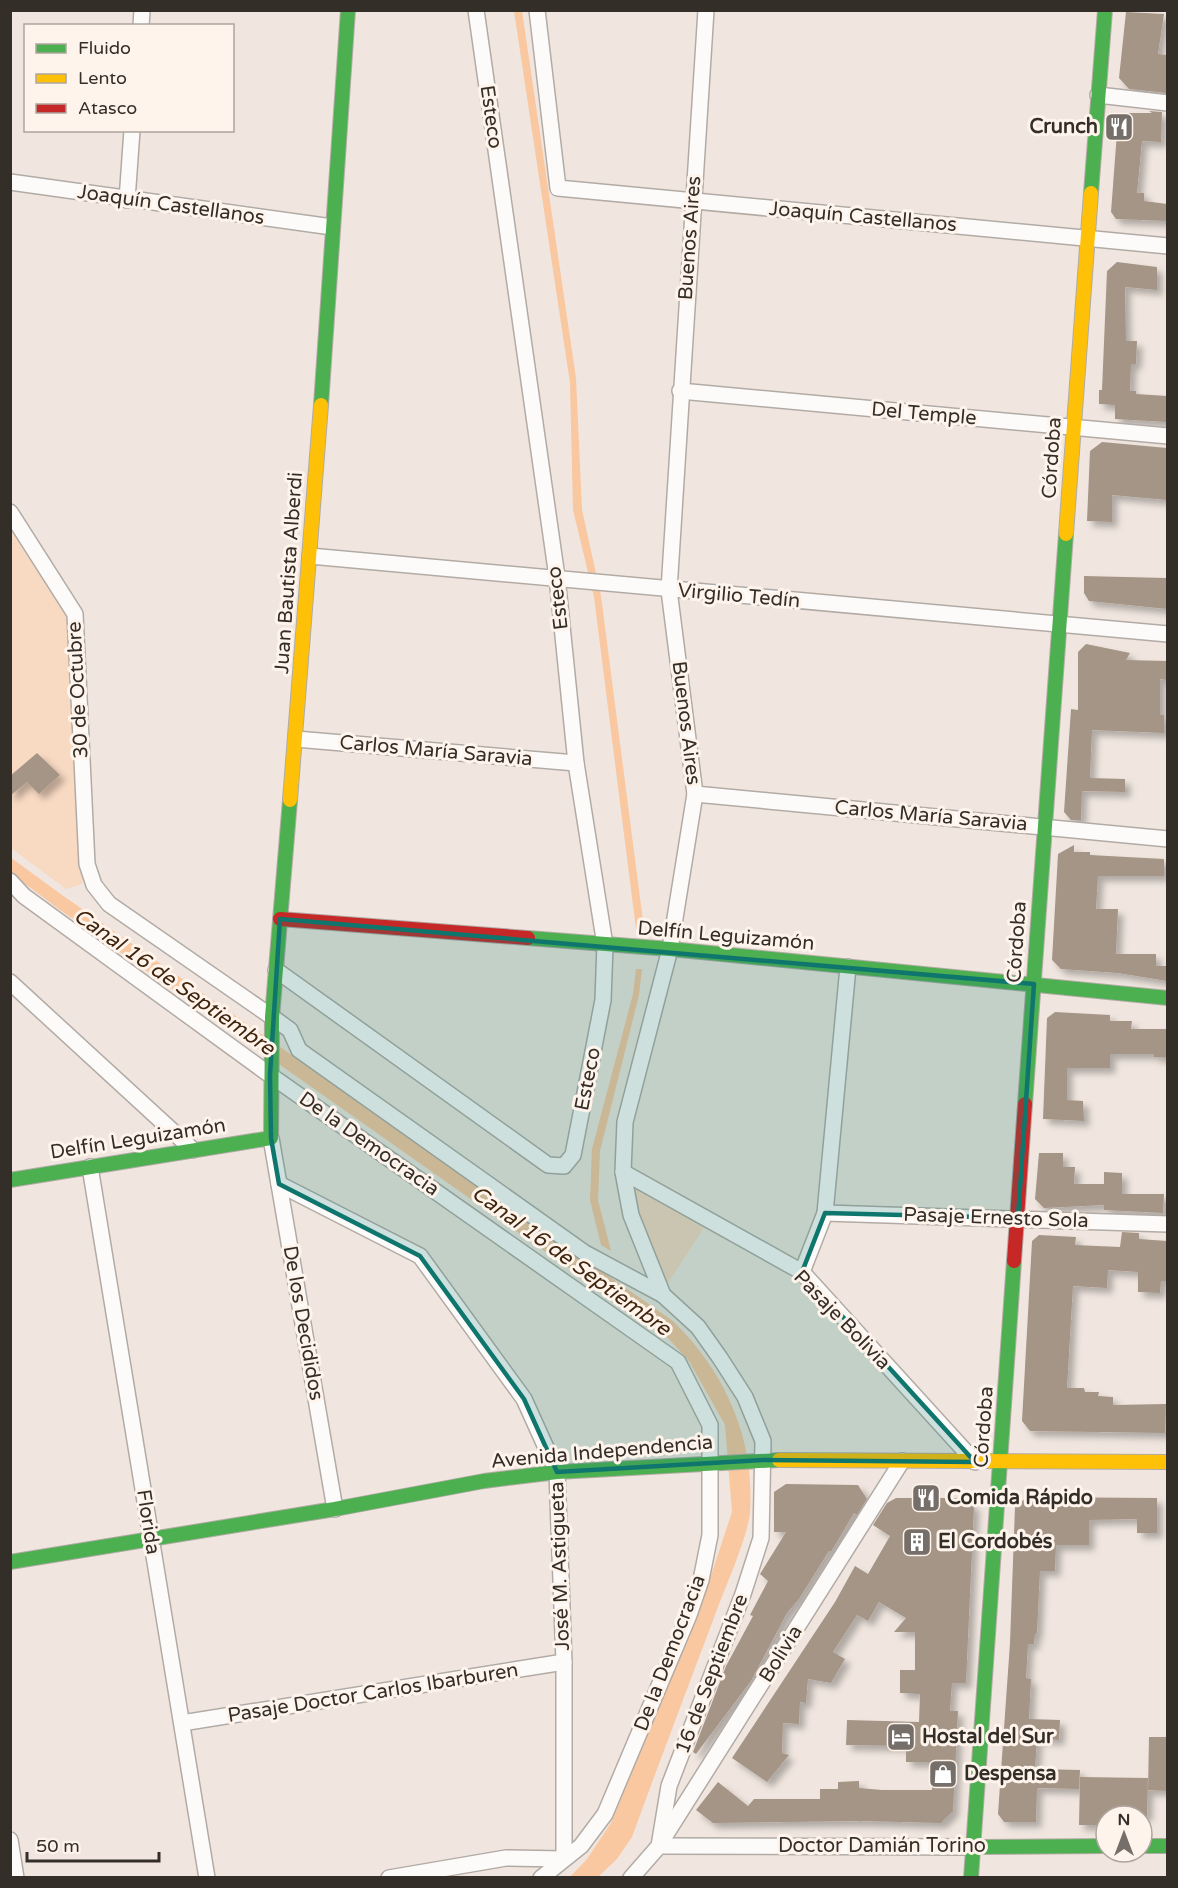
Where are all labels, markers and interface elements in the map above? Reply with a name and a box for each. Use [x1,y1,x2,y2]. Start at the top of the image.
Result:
legend [24,24,234,132]
text: Fluido [78,37,131,59]
text: Lento [78,67,127,89]
street label: Esteco [475,84,507,150]
text: Atasco [78,97,137,119]
restaurant icon: Crunch [1103,111,1135,143]
place label: Crunch [1029,115,1098,139]
street label: Buenos Aires [674,175,706,301]
street label: Joaquín Castellanos [76,180,266,230]
street label: Joaquín Castellanos [768,197,958,237]
street label: Del Temple [870,397,978,431]
street label: Córdoba [1037,416,1067,500]
street label: Juan Bautista Alberdi [270,471,308,675]
street label: Esteco [542,565,574,631]
street label: Virgilio Tedín [677,579,801,613]
street label: 30 de Octubre [62,621,94,759]
street label: Buenos Aires [667,660,705,786]
street label: Carlos María Saravia [339,731,533,771]
street label: Carlos María Saravia [834,796,1028,836]
street label: Córdoba [1002,900,1032,984]
water label: Canal 16 de Septiembre [69,903,280,1062]
street label: Delfín Leguizamón [637,916,815,956]
street label: Esteco [570,1045,606,1113]
street label: De la Democracia [294,1087,444,1201]
street label: Delfín Leguizamón [48,1113,228,1165]
water label: Canal 16 de Septiembre [467,1181,676,1342]
street label: Pasaje Ernesto Sola [903,1203,1089,1233]
street label: De los Decididos [278,1244,328,1402]
street label: Pasaje Bolivia [788,1265,896,1375]
street label: Córdoba [969,1385,999,1469]
street label: Avenida Independencia [490,1430,714,1474]
street label: José M. Astigueta [545,1481,575,1651]
restaurant icon: Comida Rápido [910,1482,942,1514]
place label: Comida Rápido [947,1486,1093,1510]
street label: Florida [131,1488,165,1556]
building icon: El Cordobés [901,1526,933,1558]
place label: El Cordobés [938,1530,1053,1554]
street label: De la Democracia [629,1571,711,1735]
street label: 16 de Septiembre [670,1591,754,1757]
street label: Bolivia [754,1621,808,1687]
street label: Pasaje Doctor Carlos Ibarburen [226,1658,520,1728]
hotel icon: Hostal del Sur [885,1721,917,1753]
place label: Hostal del Sur [922,1725,1054,1749]
shop icon: Despensa [927,1758,959,1790]
place label: Despensa [964,1762,1057,1786]
north arrow [1094,1804,1154,1864]
text: N [1118,1810,1130,1830]
scale bar [27,1825,159,1863]
street label: Doctor Damián Torino [778,1834,986,1858]
text: 50 m [36,1835,80,1857]

